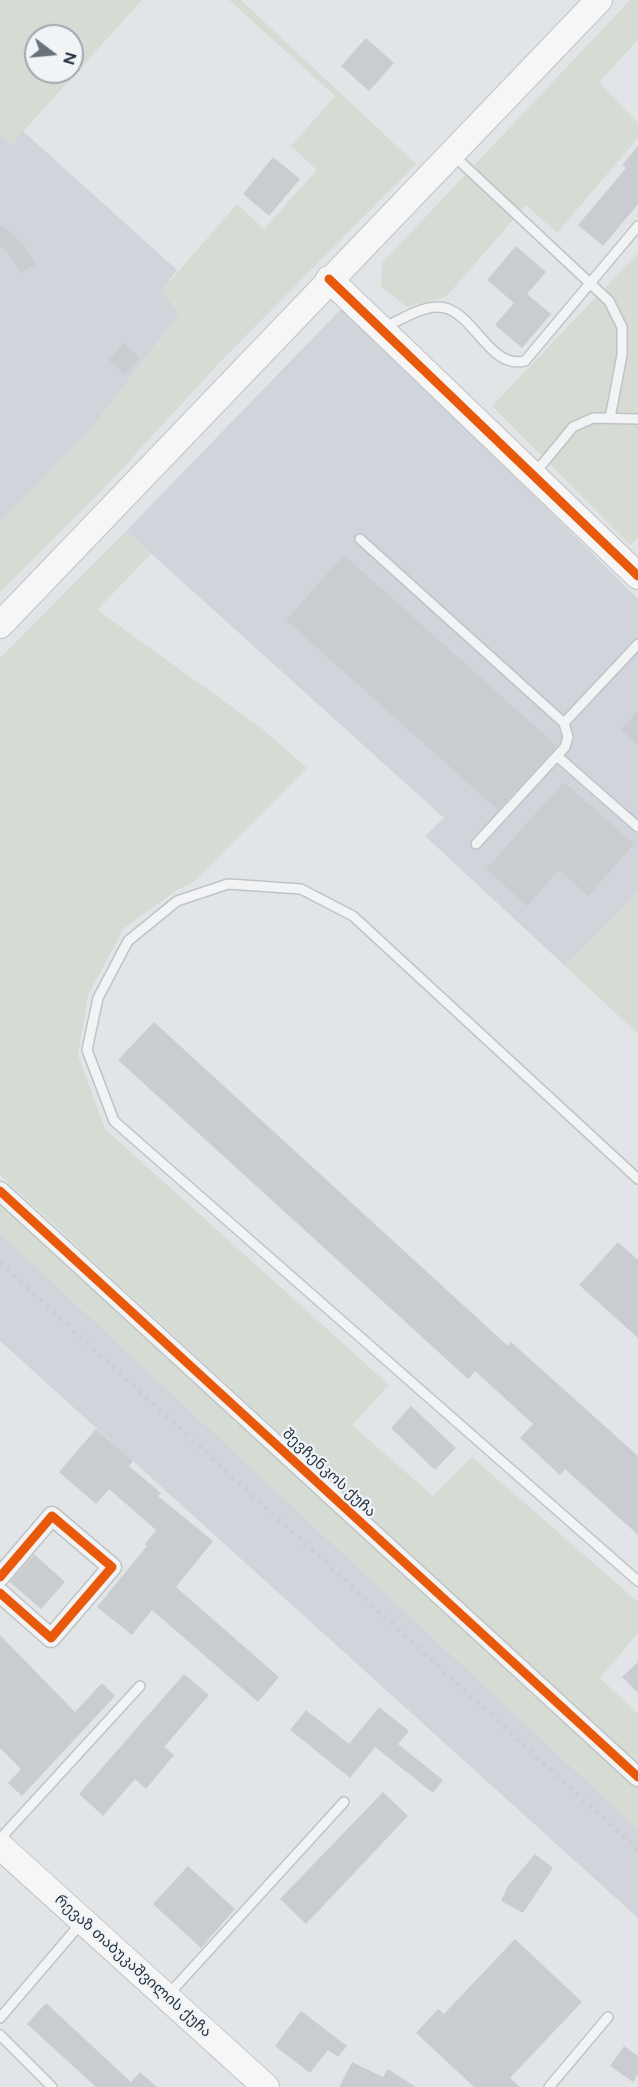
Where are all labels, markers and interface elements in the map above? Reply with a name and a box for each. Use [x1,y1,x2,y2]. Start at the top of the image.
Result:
north arrow [24,24,84,84]
text: N [59,50,81,67]
street label: შევჩენკოს ქუჩა [278,1425,380,1521]
street label: რევაზ თაბუკაშვილის ქუჩა [51,1891,215,2041]

